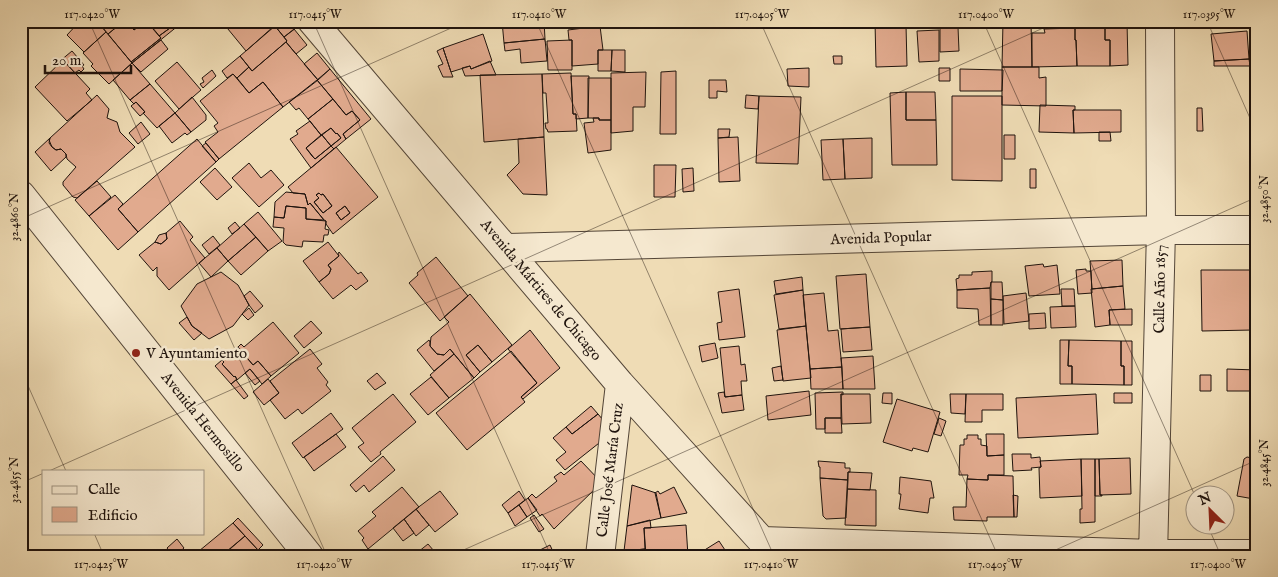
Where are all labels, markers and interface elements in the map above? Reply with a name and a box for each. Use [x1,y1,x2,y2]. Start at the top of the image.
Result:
text: 117.0420°W [64,7,120,22]
text: 117.0415°W [289,7,342,22]
text: 117.0410°W [512,7,567,22]
text: 117.0405°W [735,7,790,22]
text: 117.0400°W [958,7,1015,22]
text: 117.0395°W [1183,7,1236,22]
scale bar [45,42,131,74]
text: 20 m [52,51,82,70]
text: 32.4850°N [1257,175,1272,223]
text: 32.4860°N [7,192,22,241]
street label: Avenida Mártires de Chicago [476,215,606,365]
street label: Avenida Popular [829,227,932,249]
street label: Calle Año 1857 [1150,244,1170,334]
place label: V Ayuntamiento [145,344,247,363]
marker: V Ayuntamiento [130,347,142,359]
street label: Avenida Hermosillo [156,367,249,476]
street label: Calle José María Cruz [592,402,628,538]
text: 32.4845°N [1257,439,1272,487]
text: 32.4855°N [7,456,22,503]
legend [42,470,205,534]
text: Calle [88,480,120,499]
north arrow [1186,484,1236,534]
text: N [1195,488,1214,510]
text: Edificio [88,506,138,525]
text: 117.0425°W [74,557,129,572]
text: 117.0420°W [296,557,352,572]
text: 117.0415°W [522,557,575,572]
text: 117.0410°W [744,557,799,572]
text: 117.0405°W [968,557,1023,572]
text: 117.0400°W [1190,557,1247,572]

